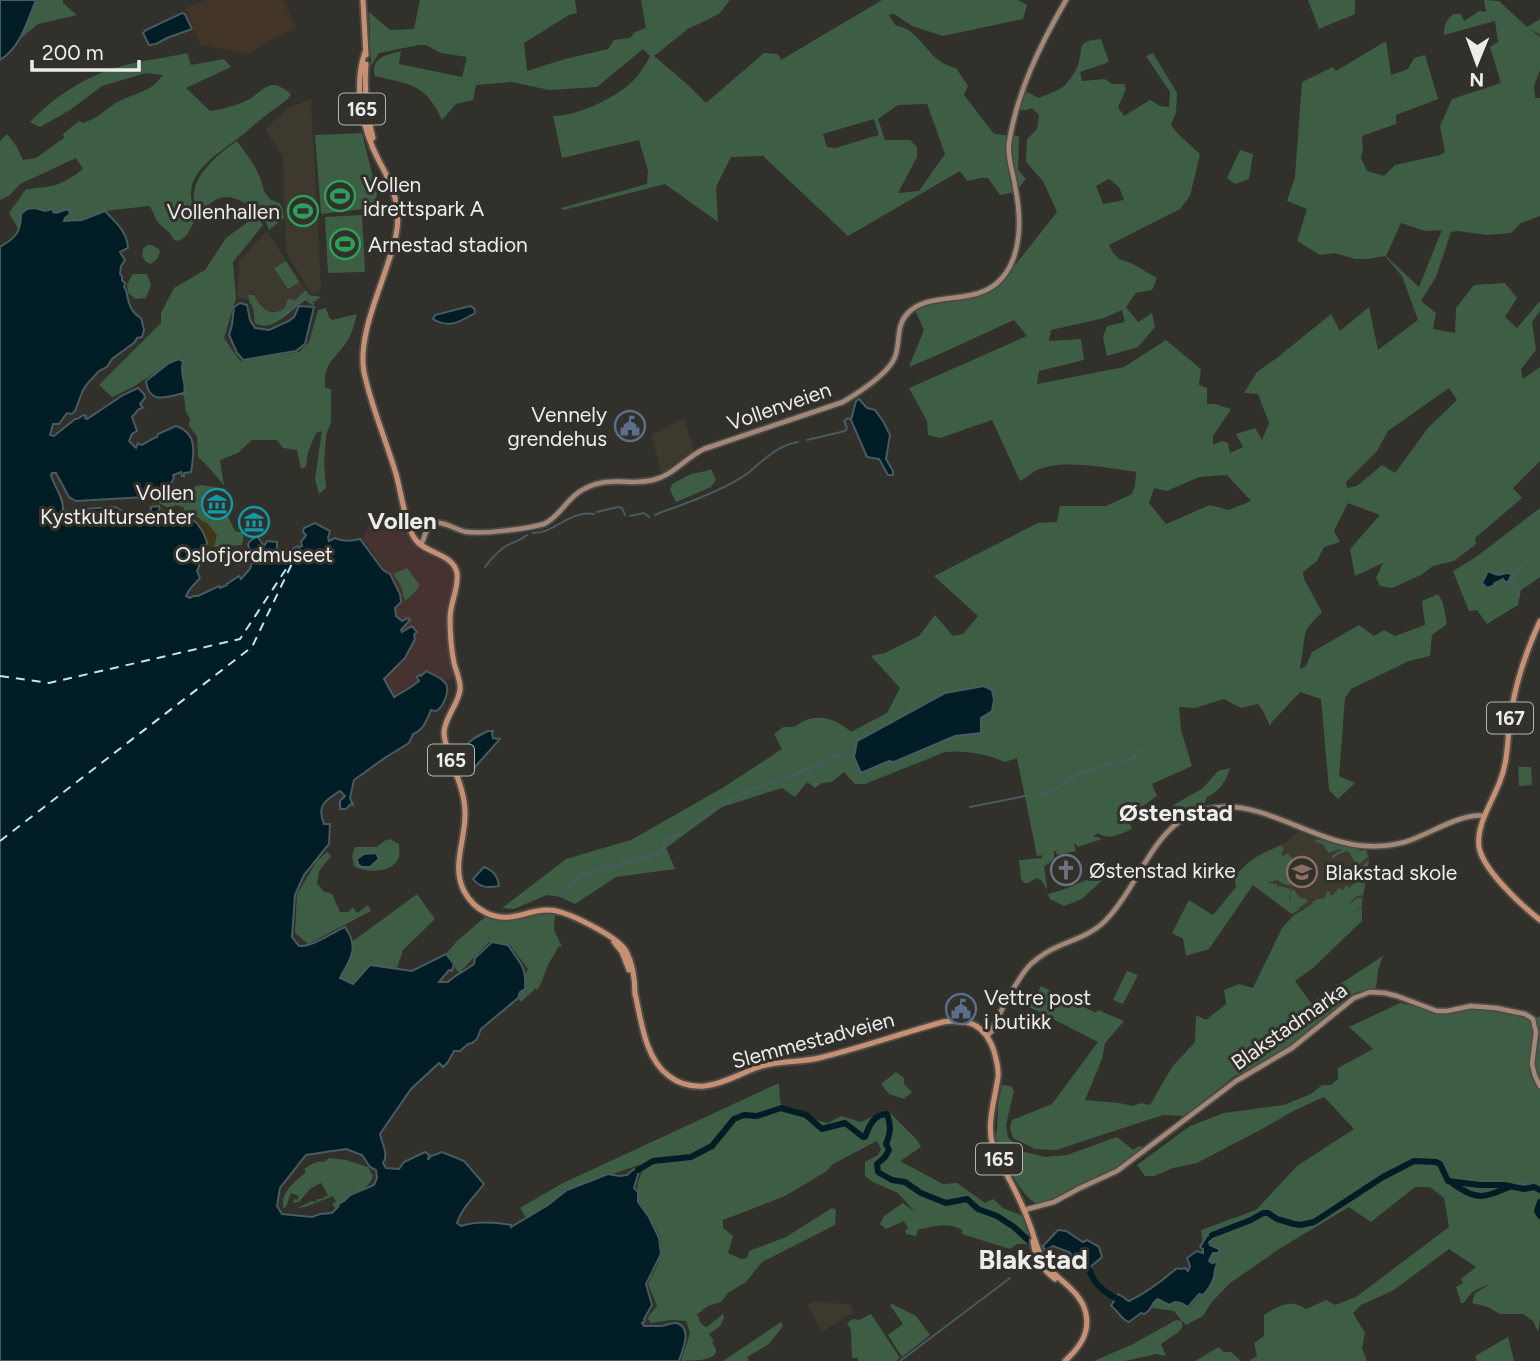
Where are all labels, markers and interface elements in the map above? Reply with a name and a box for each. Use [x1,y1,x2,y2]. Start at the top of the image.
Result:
scale bar [32,28,138,72]
north arrow [1442,28,1512,98]
text: 200 m [42,40,104,65]
text: N [1469,68,1484,91]
road number: 165 [339,94,385,124]
place label: Vollen idrettspark A [363,172,484,221]
sports icon: Vollen idrettspark A [323,179,357,213]
sports icon: Vollenhallen [286,194,320,228]
place label: Vollenhallen [167,199,280,224]
sports icon: Arnestad stadion [328,227,362,261]
place label: Arnestad stadion [368,232,528,257]
street label: Vollenveien [724,377,834,435]
place label: Vennely grendehus [507,402,607,451]
public building icon: Vennely grendehus [613,409,647,443]
place label: Vollen Kystkultursenter [40,480,194,529]
museum icon: Vollen Kystkultursenter [200,487,234,521]
museum icon: Oslofjordmuseet [237,505,271,539]
district label: Vollen [367,506,437,535]
place label: Oslofjordmuseet [175,542,333,567]
road number: 167 [1487,702,1533,734]
road number: 165 [428,744,474,776]
district label: Østenstad [1119,798,1233,827]
church icon: Østenstad kirke [1049,853,1083,887]
school or university icon: Blakstad skole [1285,855,1319,889]
place label: Østenstad kirke [1089,858,1236,883]
place label: Blakstad skole [1325,860,1457,885]
street label: Blakstadmarka [1226,977,1352,1075]
place label: Vettre post i butikk [984,985,1091,1034]
public building icon: Vettre post i butikk [944,992,978,1026]
street label: Slemmestadveien [729,1006,897,1074]
road number: 165 [976,1144,1022,1175]
district label: Blakstad [978,1242,1088,1276]

